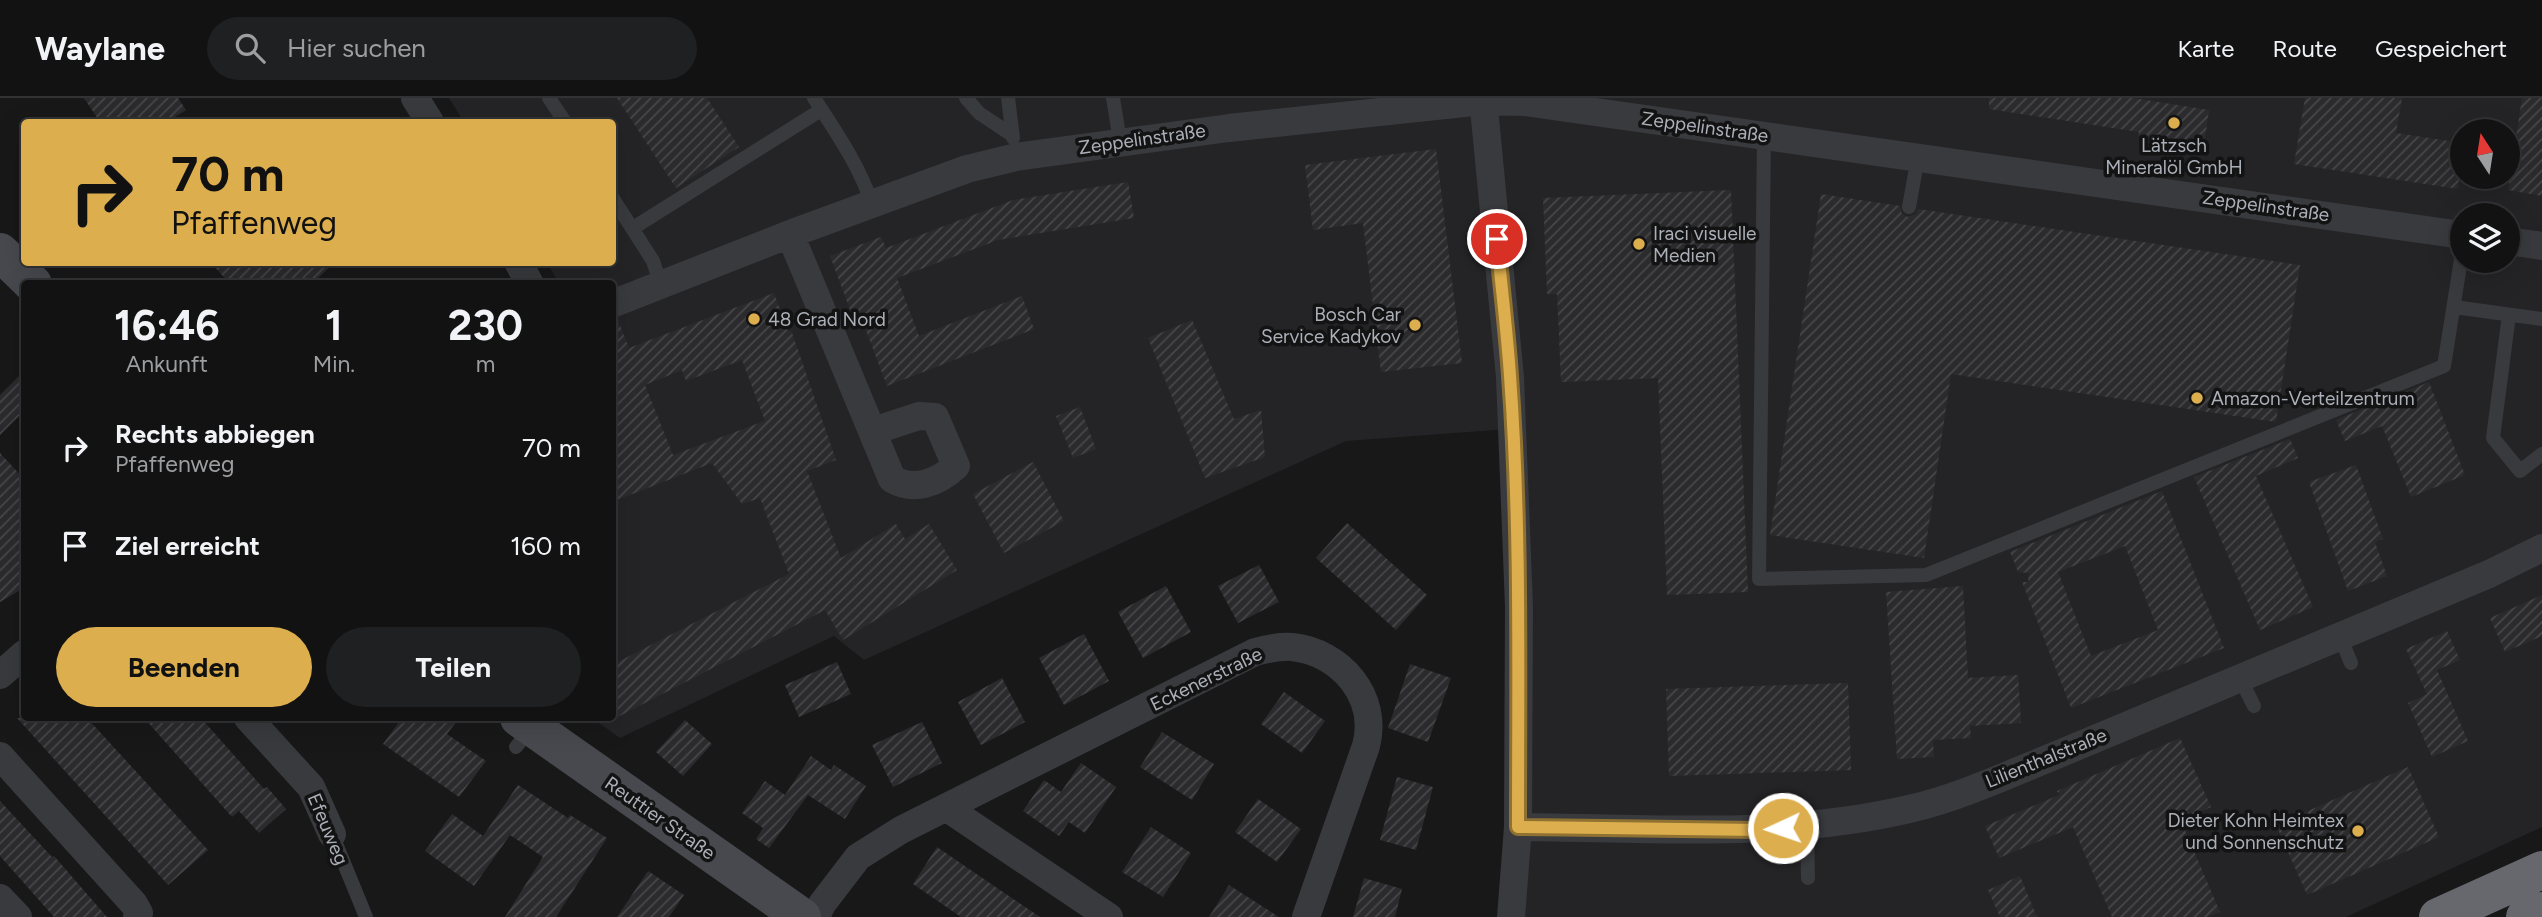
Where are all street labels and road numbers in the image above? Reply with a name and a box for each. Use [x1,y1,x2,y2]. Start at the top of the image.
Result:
street label: Zeppelinstraße [1640,107,1770,147]
street label: Zeppelinstraße [1077,119,1207,159]
street label: Zeppelinstraße [2201,186,2331,226]
street label: Eckenerstraße [1146,642,1266,716]
street label: Lilienthalstraße [1982,723,2110,793]
street label: Reuttier Straße [600,772,720,864]
street label: Efeuweg [303,790,353,868]

